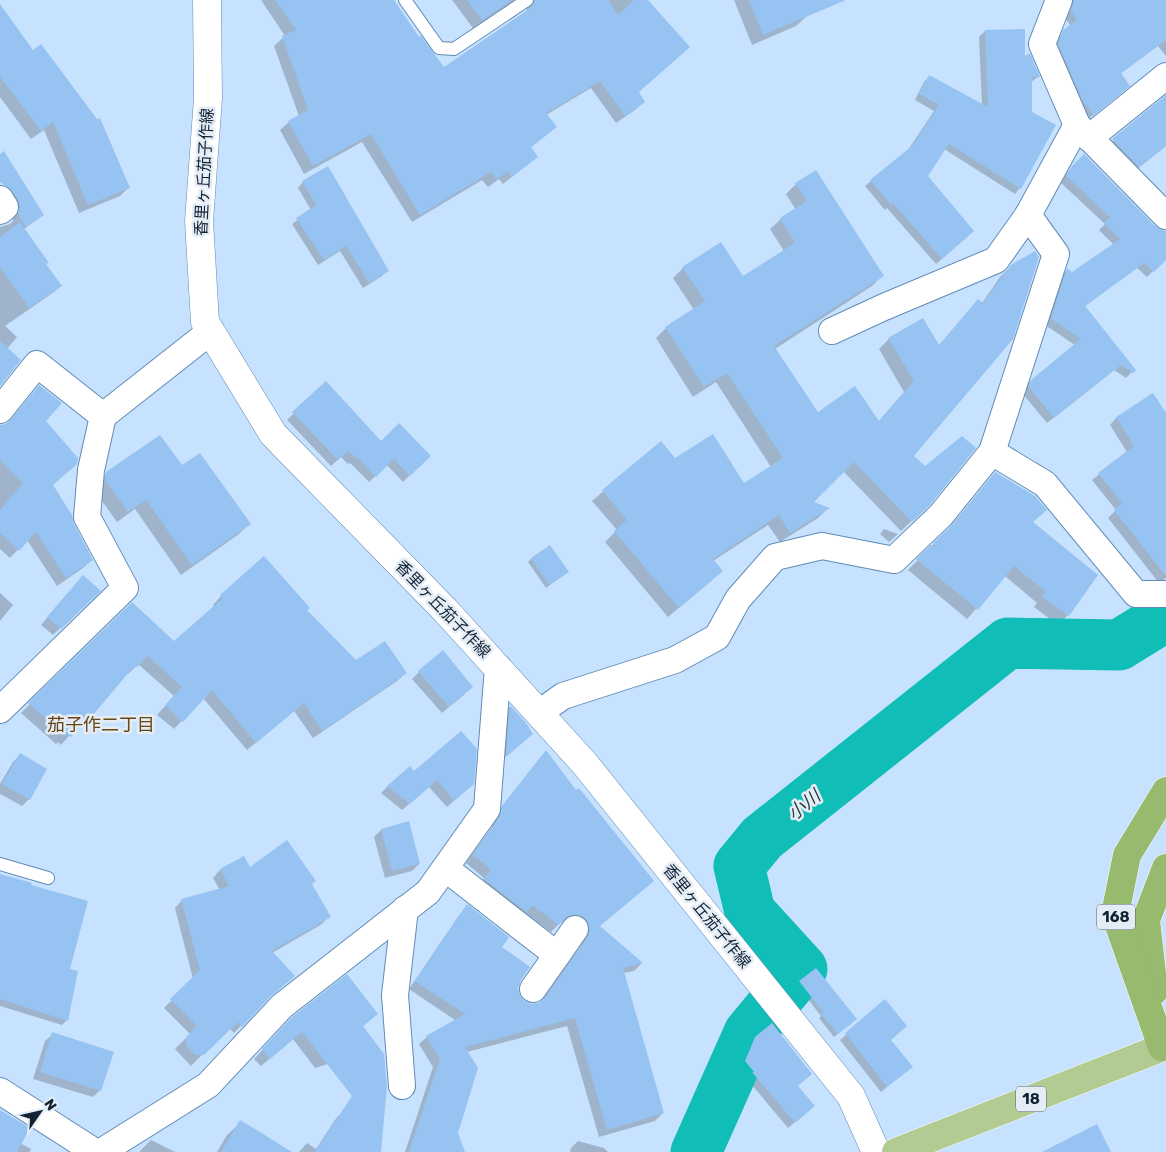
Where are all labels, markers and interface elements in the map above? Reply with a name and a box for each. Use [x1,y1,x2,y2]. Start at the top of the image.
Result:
street label: 香里ヶ丘茄子作線 [191,108,217,236]
street label: 香里ヶ丘茄子作線 [392,556,494,662]
district label: 茄子作二丁目 [47,714,155,736]
water label: 小川 [783,784,826,825]
street label: 香里ヶ丘茄子作線 [659,860,755,972]
road number: 168 [1097,904,1135,930]
road number: 18 [1016,1086,1046,1112]
north arrow [15,1087,65,1137]
text: N [40,1096,60,1114]

